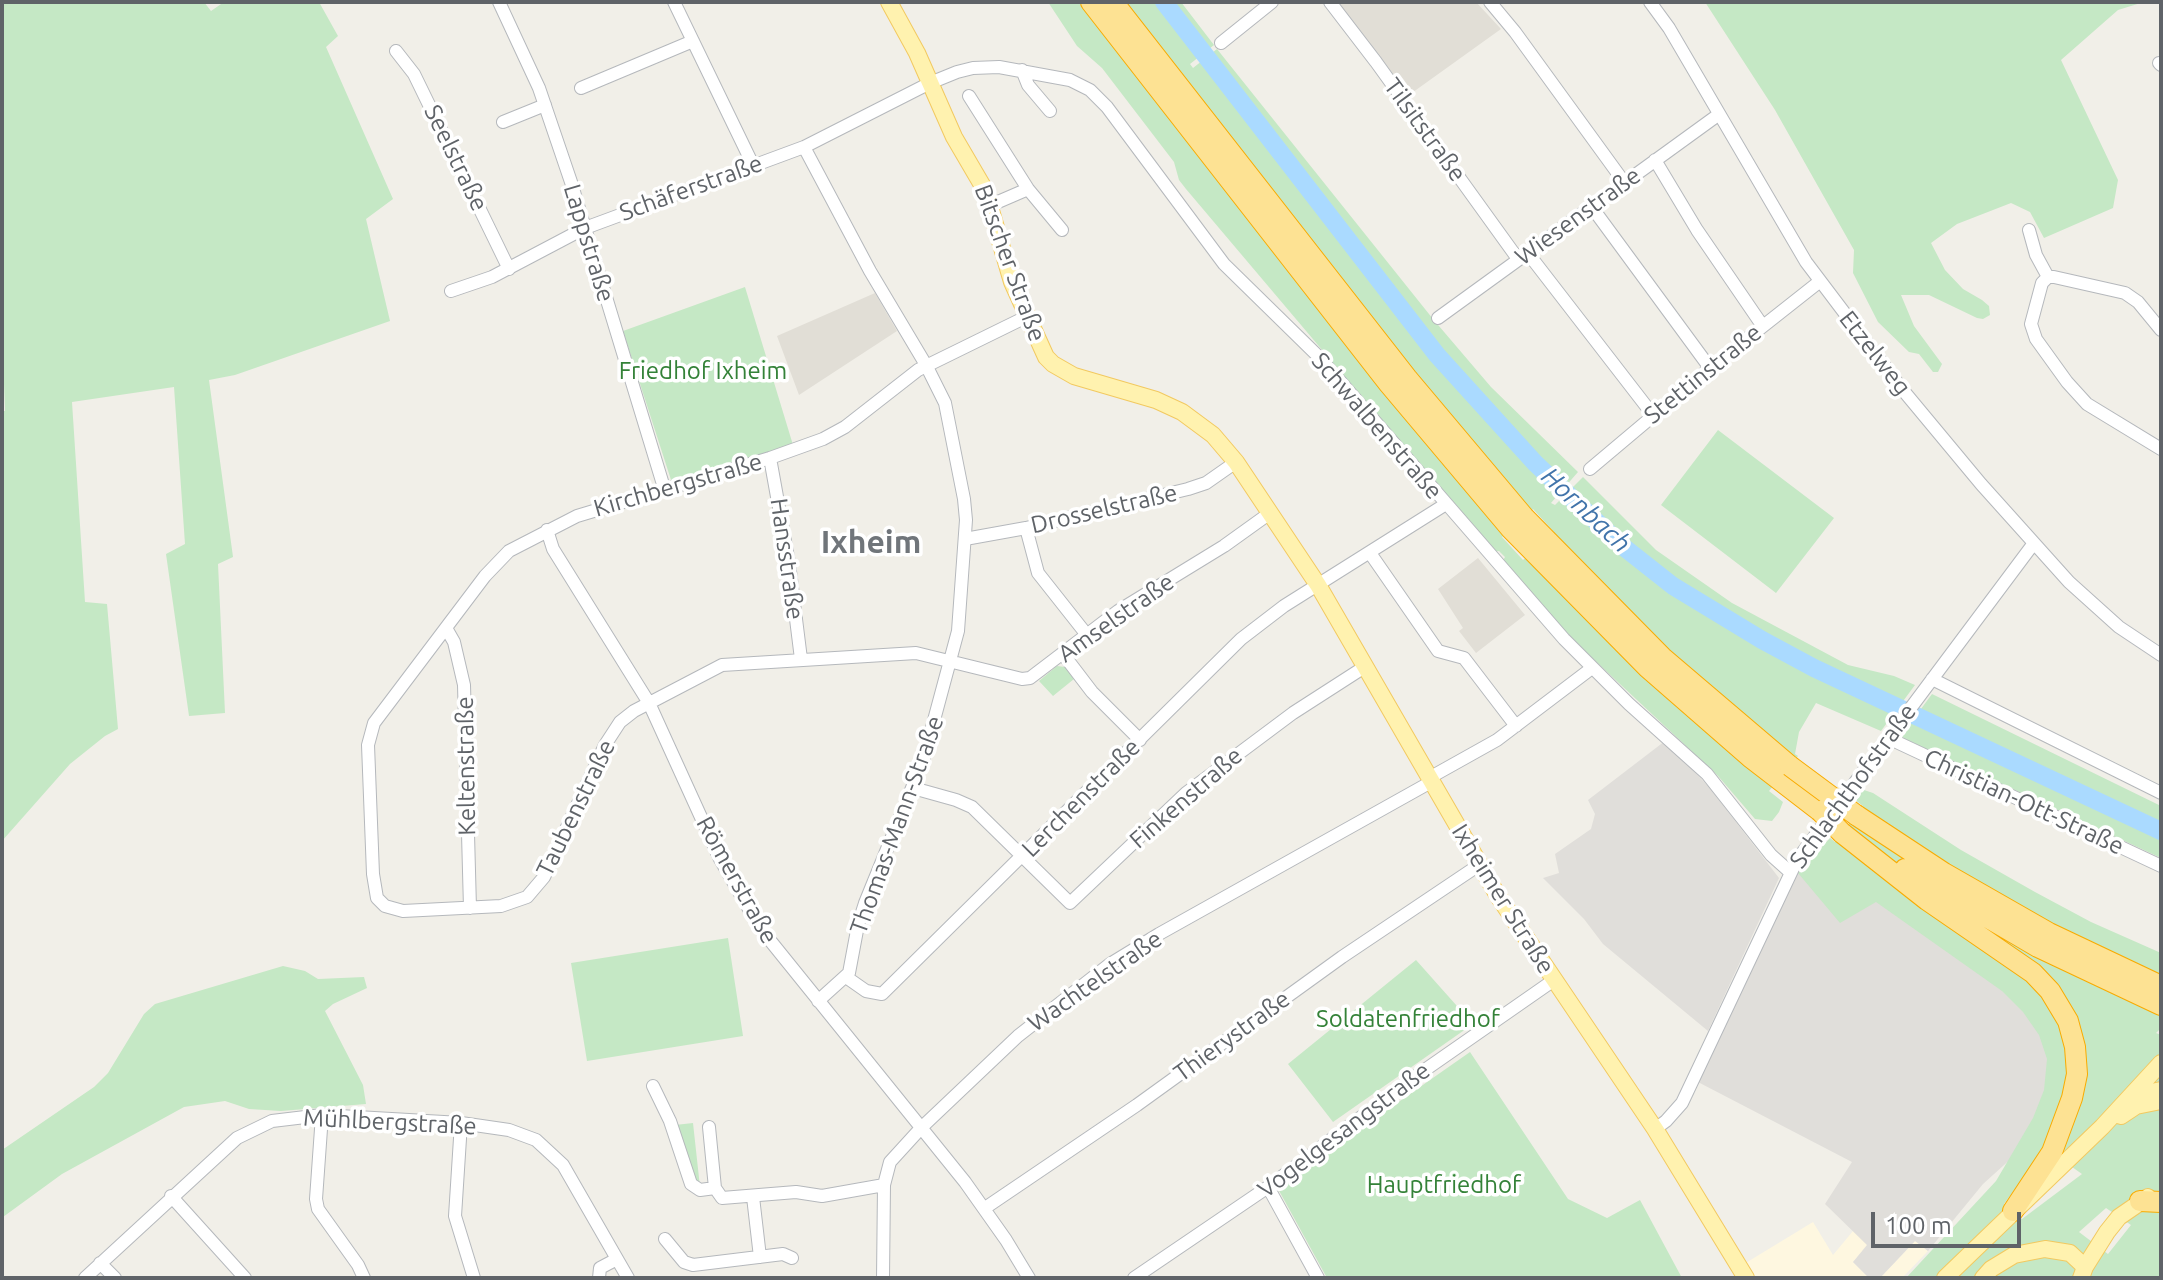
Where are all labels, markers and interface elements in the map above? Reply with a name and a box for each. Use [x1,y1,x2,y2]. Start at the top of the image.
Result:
street label: Tilsitstraße [1378,73,1472,187]
street label: Seelstraße [418,100,494,216]
street label: Schäferstraße [615,149,767,227]
street label: Wiesenstraße [1510,161,1646,271]
street label: Lappstraße [557,181,621,305]
street label: Bitscher Straße [968,181,1052,345]
street label: Etzelweg [1833,305,1917,401]
street label: Stettinstraße [1639,318,1767,430]
street label: Schwalbenstraße [1306,347,1448,505]
park label: Friedhof Ixheim [619,357,787,385]
street label: Kirchbergstraße [590,447,766,523]
water label: Hornbach [1535,461,1637,559]
street label: Drosselstraße [1028,478,1180,540]
street label: Hansstraße [764,497,810,621]
district label: Ixheim [821,523,921,561]
street label: Amselstraße [1052,567,1180,669]
street label: Keltenstraße [450,696,482,836]
street label: Schlachthofstraße [1784,698,1922,874]
street label: Thomas-Mann-Straße [844,712,950,938]
street label: Lerchenstraße [1016,733,1146,863]
street label: Taubenstraße [531,735,621,881]
street label: Finkenstraße [1124,741,1248,855]
street label: Christian-Ott-Straße [1920,743,2128,861]
street label: Römerstraße [690,811,784,949]
street label: Ixheimer Straße [1446,819,1560,979]
street label: Wachtelstraße [1023,924,1167,1038]
street label: Thierystraße [1168,984,1296,1088]
park label: Soldatenfriedhof [1316,1005,1500,1033]
street label: Vogelgesangstraße [1252,1056,1436,1204]
street label: Mühlbergstraße [303,1103,477,1141]
park label: Hauptfriedhof [1367,1171,1521,1199]
scale bar [1875,1196,2025,1246]
text: 100 m [1885,1212,1952,1239]

